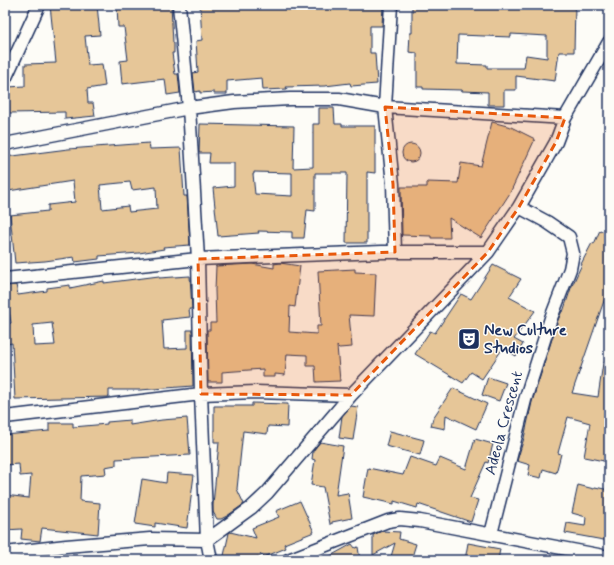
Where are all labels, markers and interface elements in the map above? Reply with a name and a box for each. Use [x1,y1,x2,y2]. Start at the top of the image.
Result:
place label: New Culture Studios [484,320,567,359]
theatre icon: New Culture Studios [456,326,482,352]
street label: Adeola Crescent [480,369,528,477]

